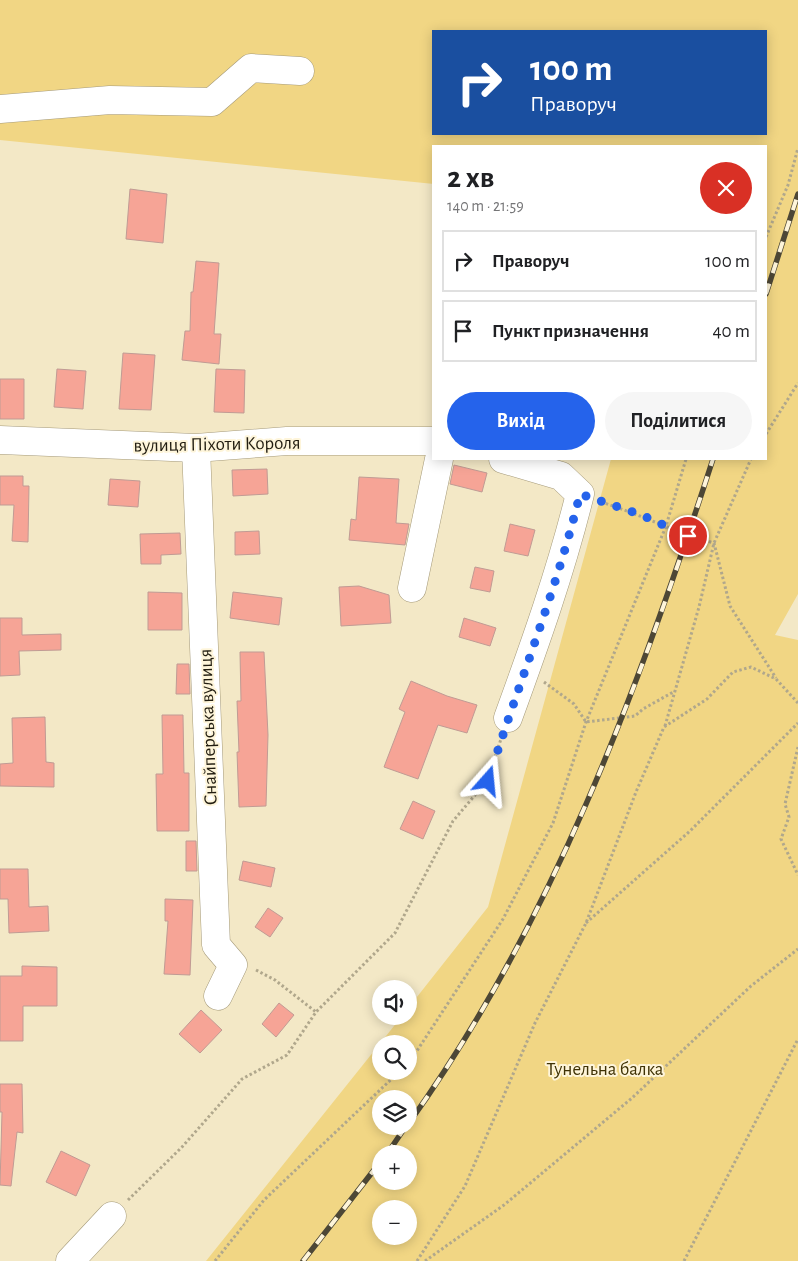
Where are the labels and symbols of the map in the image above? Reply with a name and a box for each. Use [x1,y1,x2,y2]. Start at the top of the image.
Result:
street label: вулиця Піхоти Короля [133,434,301,455]
pin [667,515,709,557]
street label: Снайперська вулиця [196,648,221,806]
position arrow [461,754,513,806]
park label: Тунельна балка [546,1060,664,1079]

